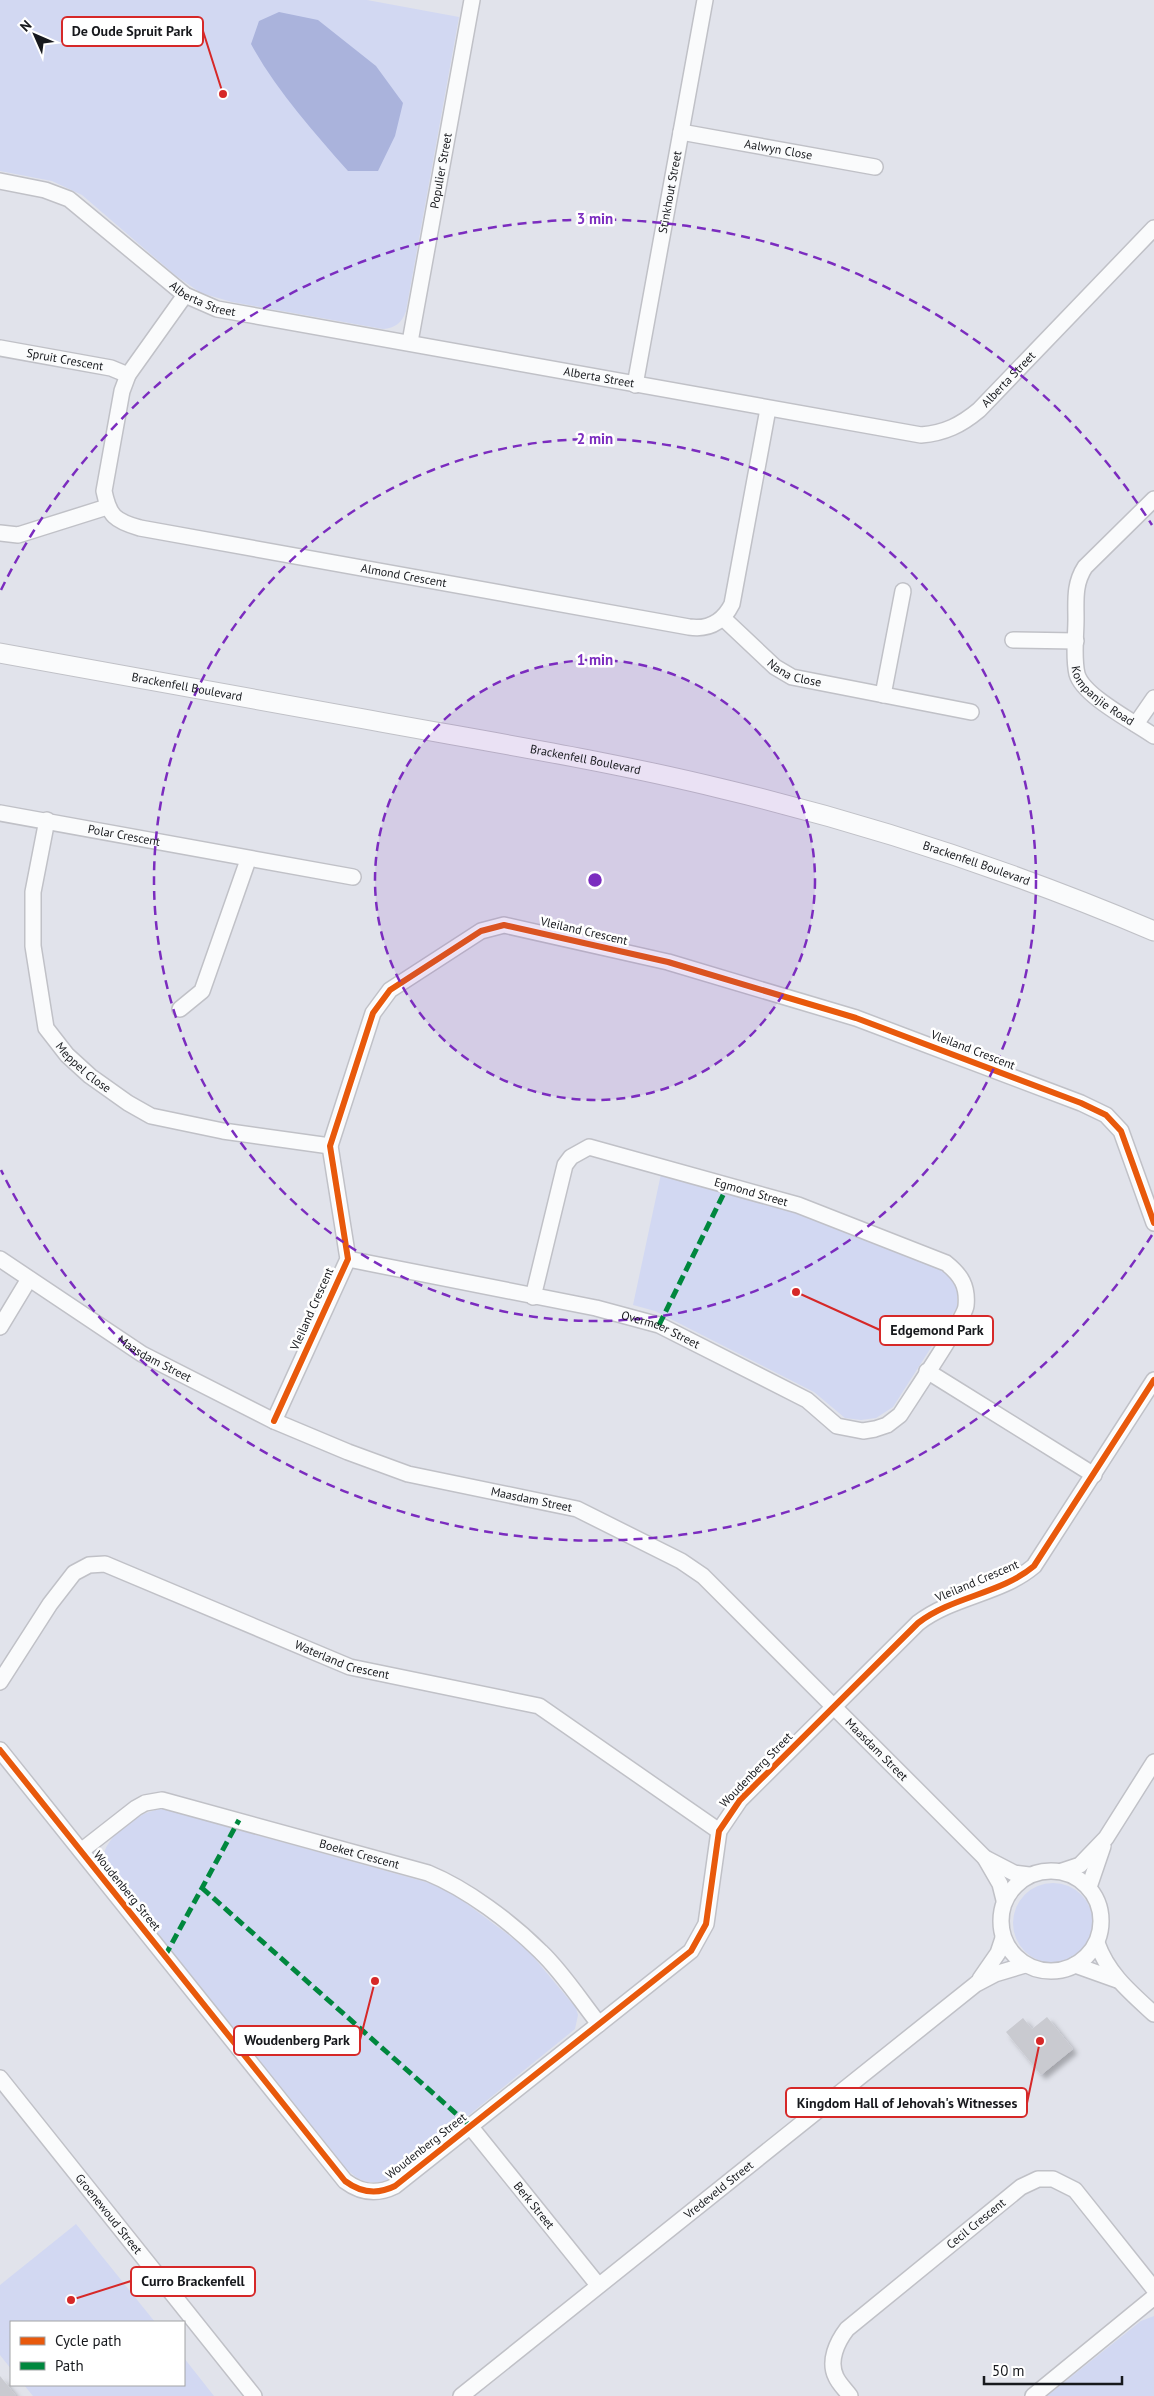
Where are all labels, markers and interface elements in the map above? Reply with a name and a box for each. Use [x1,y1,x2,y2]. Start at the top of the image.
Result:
north arrow [10,10,60,60]
text: N [16,16,35,35]
callout: De Oude Spruit Park [62,17,203,46]
text: De Oude Spruit Park [72,22,192,40]
street label: Populier Street [426,132,455,210]
street label: Aalwyn Close [743,136,814,163]
street label: Stinkhout Street [655,150,684,234]
text: 3 min [577,209,613,228]
street label: Alberta Street [167,277,237,319]
street label: Spruit Crescent [25,345,105,373]
street label: Alberta Street [978,348,1038,410]
street label: Alberta Street [562,363,636,391]
text: 2 min [577,429,613,448]
street label: Almond Crescent [360,560,448,590]
text: 1 min [577,650,613,669]
street label: Nana Close [764,655,823,690]
street label: Kompanjie Road [1069,665,1137,728]
street label: Brackenfell Boulevard [130,669,244,704]
street label: Brackenfell Boulevard [529,741,642,777]
street label: Polar Crescent [87,821,161,849]
street label: Brackenfell Boulevard [921,837,1032,888]
centre of rings [586,871,604,889]
street label: Vleiland Crescent [538,913,629,948]
street label: Vleiland Crescent [928,1026,1017,1072]
street label: Meppel Close [53,1039,114,1096]
street label: Egmond Street [713,1174,790,1209]
street label: Vleiland Crescent [286,1265,337,1353]
street label: Overmeer Street [620,1307,703,1352]
callout: Edgemond Park [880,1316,993,1345]
text: Edgemond Park [890,1321,984,1339]
street label: Maasdam Street [115,1332,194,1385]
street label: Maasdam Street [490,1483,573,1515]
street label: Vleiland Crescent [932,1556,1021,1605]
street label: Waterland Crescent [293,1637,391,1682]
street label: Maasdam Street [842,1715,911,1784]
street label: Woudenberg Street [716,1729,795,1810]
street label: Boeket Crescent [318,1836,401,1872]
street label: Woudenberg Street [91,1848,164,1934]
callout: Woudenberg Park [234,2026,360,2055]
text: Woudenberg Park [244,2031,350,2049]
callout: Kingdom Hall of Jehovah's Witnesses [786,2088,1027,2117]
text: Kingdom Hall of Jehovah's Witnesses [797,2094,1017,2112]
street label: Woudenberg Street [382,2109,469,2182]
street label: Vredeveld Street [680,2157,756,2222]
street label: Groenewoud Street [72,2170,146,2257]
street label: Berk Street [511,2178,558,2232]
street label: Cecil Crescent [943,2195,1008,2252]
callout: Curro Brackenfell [131,2267,255,2296]
text: Curro Brackenfell [141,2272,246,2290]
legend [10,2321,185,2386]
text: Cycle path [55,2331,121,2350]
scale bar [984,2354,1122,2386]
text: Path [55,2356,84,2375]
text: 50 m [992,2361,1025,2380]

